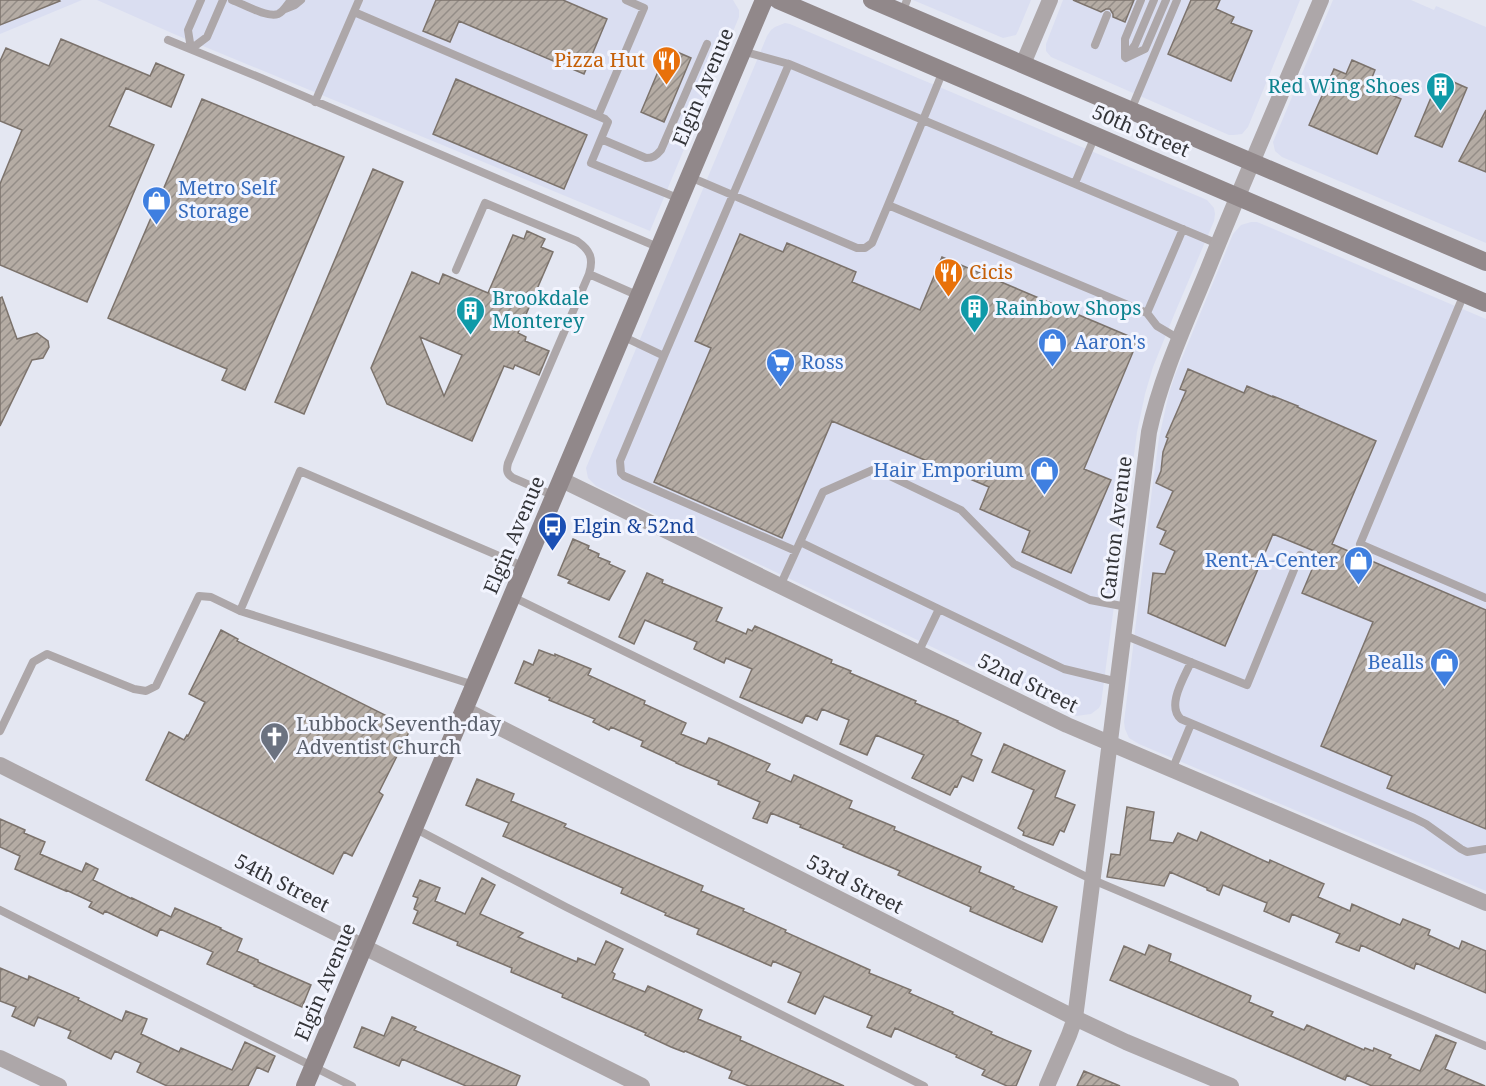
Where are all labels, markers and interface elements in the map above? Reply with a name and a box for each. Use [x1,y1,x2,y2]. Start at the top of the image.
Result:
street label: Elgin Avenue [666,24,739,150]
restaurant icon: Pizza Hut [650,44,682,86]
place label: Pizza Hut [554,46,645,73]
building icon: Red Wing Shoes [1425,70,1457,112]
place label: Red Wing Shoes [1268,72,1420,99]
street label: 50th Street [1088,98,1194,163]
place label: Metro Self Storage [178,174,277,224]
shop icon: Metro Self Storage [141,184,173,226]
restaurant icon: Cicis [932,256,964,298]
place label: Cicis [969,258,1013,285]
place label: Brookdale Monterey [492,284,589,334]
building icon: Rainbow Shops [958,292,990,334]
building icon: Brookdale Monterey [455,294,487,336]
place label: Rainbow Shops [995,294,1141,321]
shop icon: Aaron's [1037,326,1069,368]
place label: Aaron's [1074,328,1146,355]
supermarket icon: Ross [764,346,796,388]
place label: Ross [801,348,844,375]
shop icon: Hair Emporium [1029,454,1061,496]
street label: Canton Avenue [1093,455,1138,601]
place label: Hair Emporium [873,456,1024,483]
street label: Elgin Avenue [477,472,550,598]
bus stop icon: Elgin & 52nd [536,510,568,552]
place label: Elgin & 52nd [573,512,695,539]
shop icon: Rent-A-Center [1343,544,1375,586]
place label: Rent-A-Center [1205,546,1339,573]
shop icon: Bealls [1429,646,1461,688]
street label: 52nd Street [974,647,1083,718]
place label: Bealls [1368,648,1424,675]
place label: Lubbock Seventh-day Adventist Church [296,710,502,760]
church icon: Lubbock Seventh-day Adventist Church [259,720,291,762]
street label: 54th Street [230,847,334,918]
street label: 53rd Street [802,848,908,919]
street label: Elgin Avenue [288,919,361,1045]

